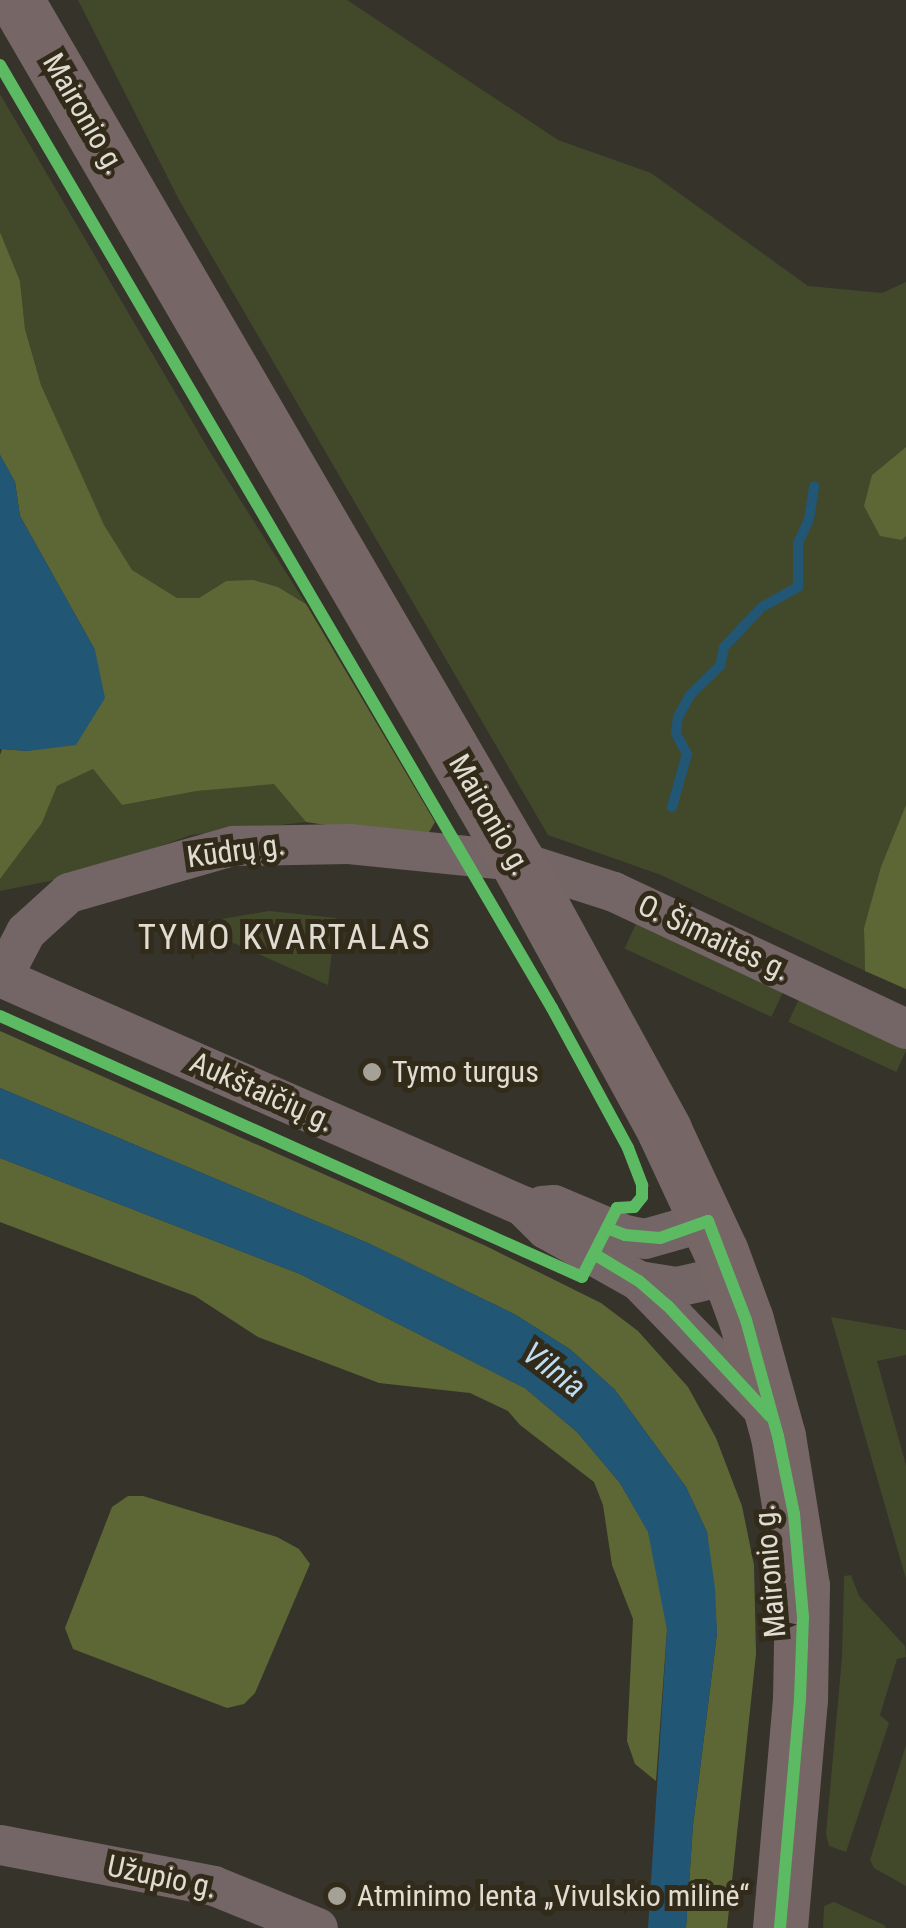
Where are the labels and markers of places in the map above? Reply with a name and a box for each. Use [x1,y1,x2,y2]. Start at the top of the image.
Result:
place label: Tymo turgus [392,1054,539,1090]
marker: Tymo turgus [361,1061,383,1083]
place label: Atminimo lenta „Vivulskio milinė“ [357,1878,749,1914]
marker: Atminimo lenta „Vivulskio milinė“ [326,1885,348,1907]

